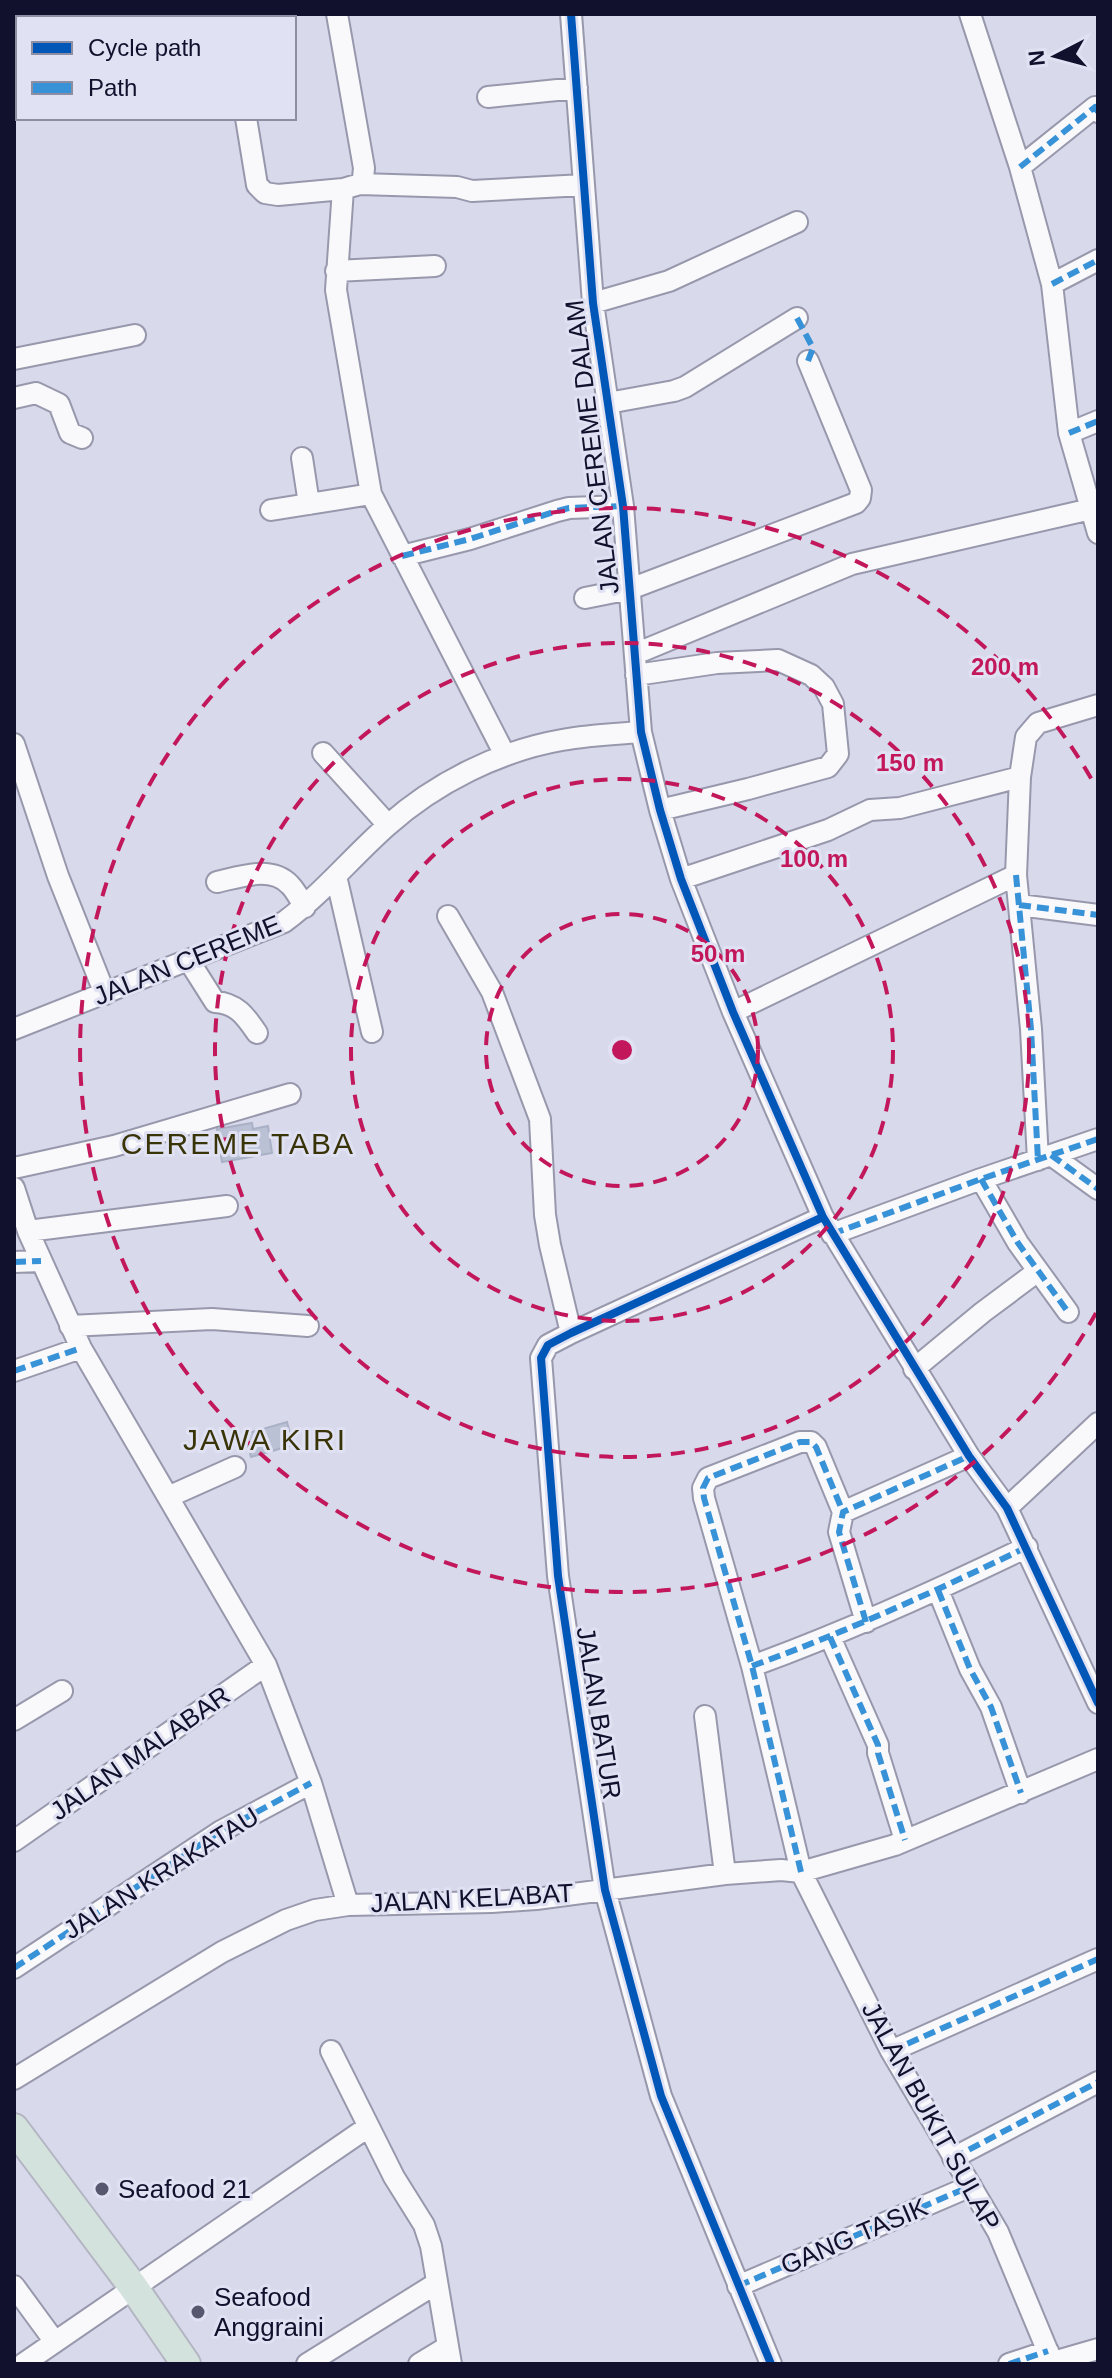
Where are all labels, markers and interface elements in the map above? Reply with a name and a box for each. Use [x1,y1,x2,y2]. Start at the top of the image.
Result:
legend [16,16,296,120]
north arrow [1016,16,1096,96]
text: Cycle path [88,34,201,61]
text: N [1023,49,1050,67]
text: Path [88,74,137,101]
street label: JALAN CEREME DALAM [559,298,625,596]
text: 200 m [971,653,1039,680]
text: 150 m [876,749,944,776]
text: 100 m [780,845,848,872]
street label: JALAN CEREME [89,909,285,1011]
text: 50 m [691,940,745,967]
centre of rings [608,1036,636,1064]
district label: CEREME TABA [121,1127,355,1160]
district label: JAWA KIRI [183,1423,347,1456]
street label: JALAN BATUR [571,1625,627,1801]
street label: JALAN MALABAR [44,1680,236,1826]
street label: JALAN KRAKATAU [58,1801,264,1945]
street label: JALAN KELABAT [370,1878,574,1918]
street label: JALAN BUKIT SULAP [856,1996,1006,2236]
place label: Seafood 21 [118,2174,251,2204]
marker: Seafood 21 [93,2180,111,2198]
street label: GANG TASIK [776,2191,933,2280]
place label: Seafood Anggraini [214,2282,324,2342]
marker: Seafood Anggraini [189,2303,207,2321]

